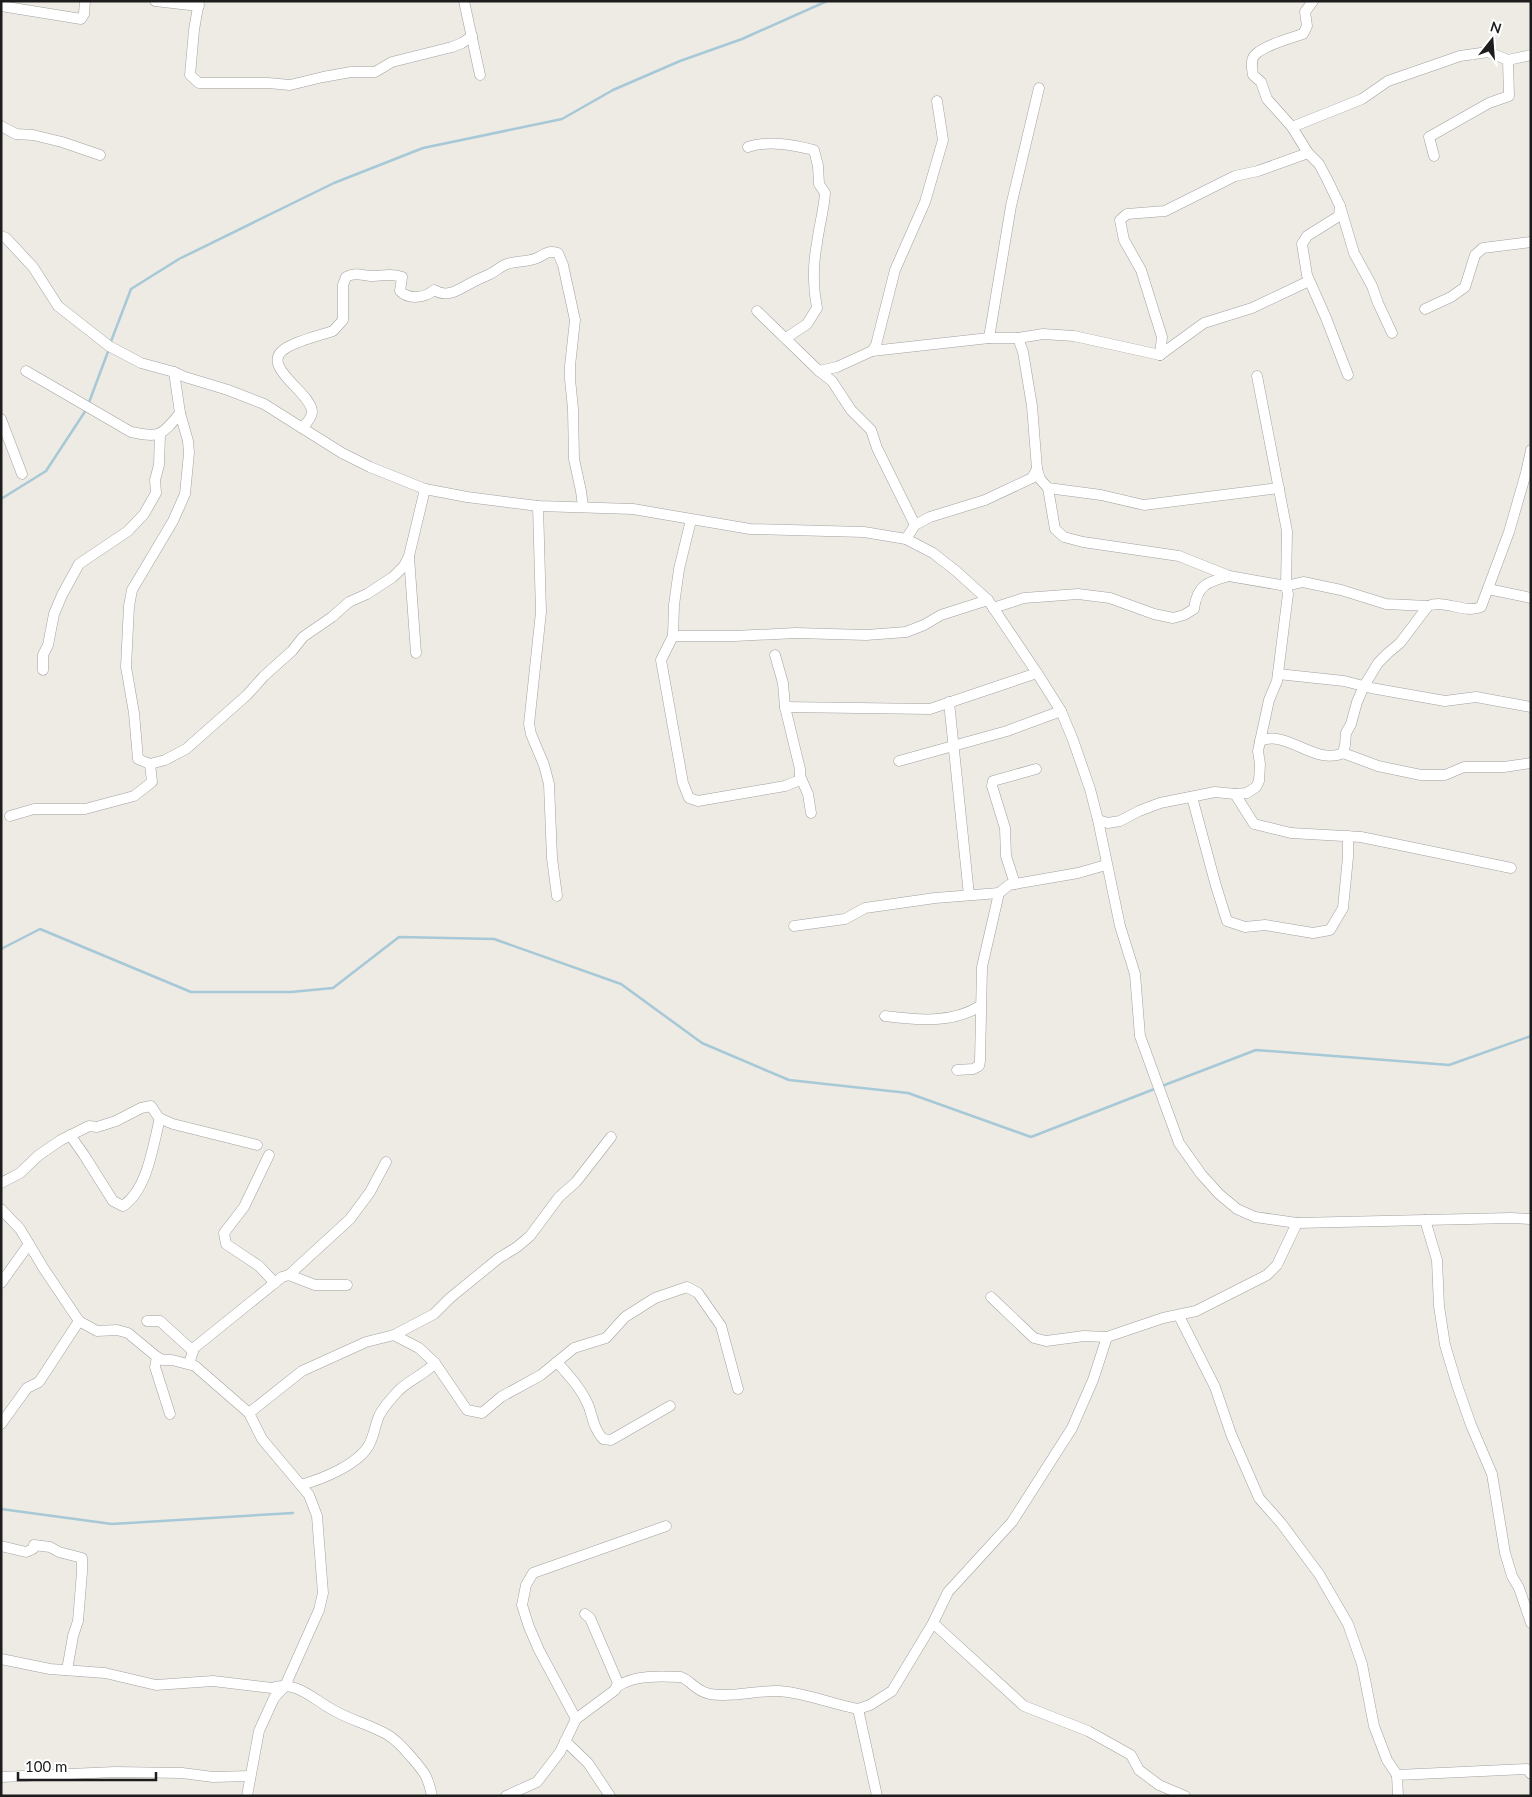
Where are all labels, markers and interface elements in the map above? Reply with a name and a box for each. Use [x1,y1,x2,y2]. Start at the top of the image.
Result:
north arrow [1467,15,1517,65]
text: N [1488,17,1504,37]
scale bar [18,1750,155,1782]
text: 100 m [25,1757,67,1775]

